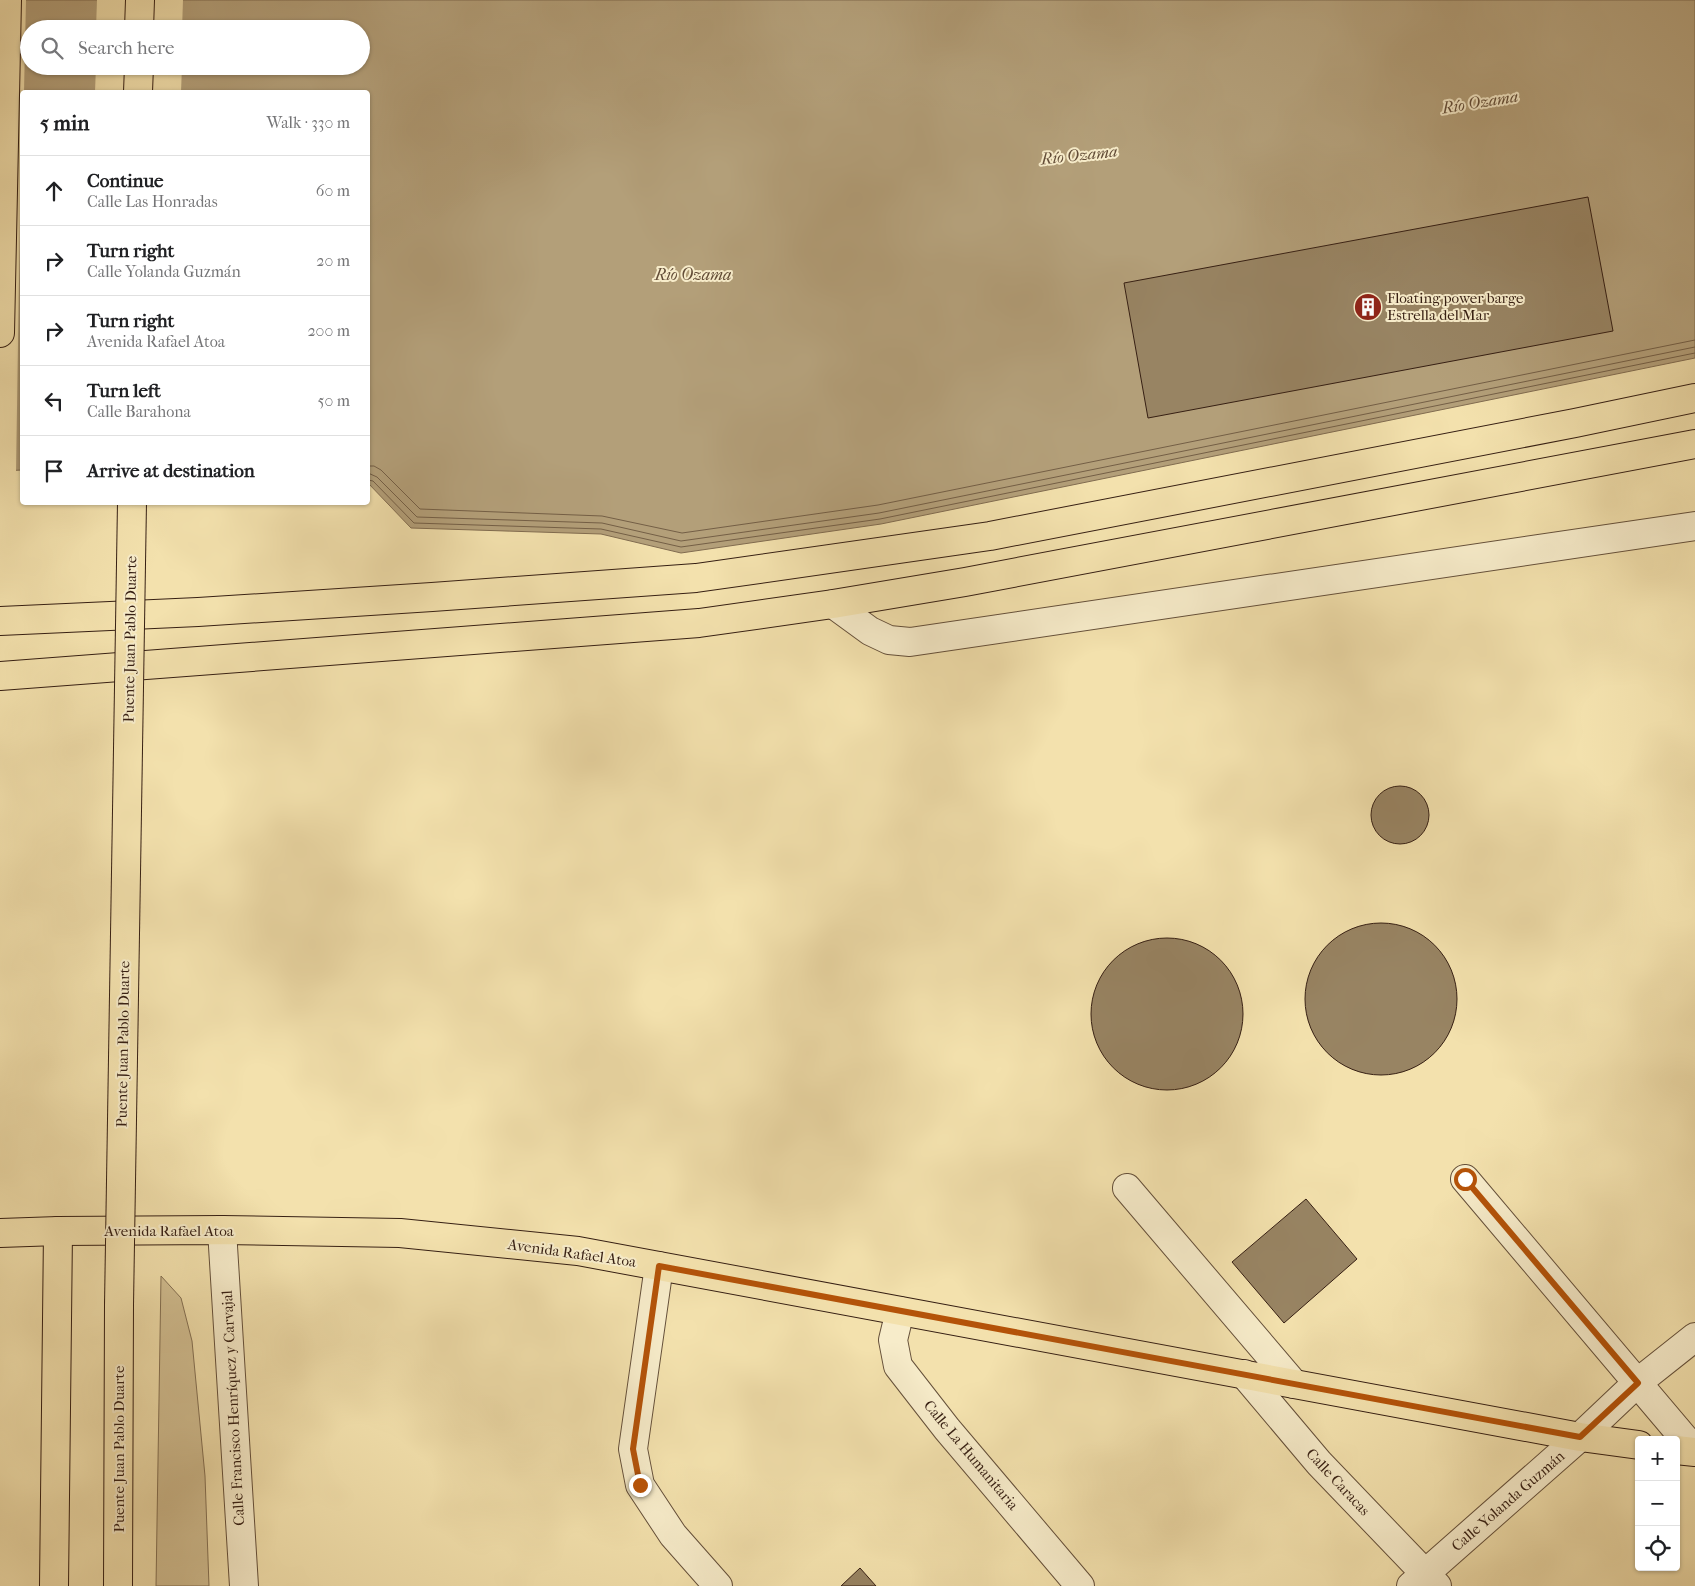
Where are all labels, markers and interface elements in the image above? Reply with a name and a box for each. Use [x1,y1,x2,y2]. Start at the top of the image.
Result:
search box [20,20,370,75]
icon: search [38,34,66,62]
text: Search here [78,37,174,59]
water label: Río Ozama [1440,87,1519,118]
text: 5 min [40,111,89,135]
text: Walk · 330 m [267,113,350,132]
water label: Río Ozama [1039,142,1118,169]
text: Continue [87,170,163,192]
icon: ahead [40,177,68,205]
text: 60 m [316,181,350,200]
text: Calle Las Honradas [87,192,218,211]
text: Turn right [87,240,174,262]
icon: right [40,247,68,275]
text: 20 m [316,251,350,270]
text: Calle Yolanda Guzmán [87,262,241,281]
water label: Río Ozama [654,265,731,284]
place label: Floating power barge Estrella del Mar [1387,289,1524,324]
building icon: Floating power barge Estrella del Mar [1353,292,1383,322]
text: Turn right [87,310,174,332]
icon: right [40,317,68,345]
text: 200 m [307,321,350,340]
text: Avenida Rafael Atoa [87,332,225,351]
text: Turn left [87,380,161,402]
icon: left [40,387,68,415]
text: 50 m [318,391,350,410]
text: Calle Barahona [87,402,191,421]
icon: arrive [40,457,68,485]
text: Arrive at destination [87,460,255,482]
street label: Puente Juan Pablo Duarte [120,555,140,723]
street label: Puente Juan Pablo Duarte [113,960,133,1128]
route start [1454,1168,1477,1191]
street label: Avenida Rafael Atoa [103,1222,235,1240]
street label: Avenida Rafael Atoa [506,1235,638,1271]
street label: Calle Francisco Henríquez y Carvajal [218,1290,248,1526]
street label: Puente Juan Pablo Duarte [110,1365,128,1532]
street label: Calle La Humanitaria [920,1396,1023,1514]
map controls [1635,1436,1680,1571]
button: + [1635,1436,1680,1481]
street label: Calle Caracas [1302,1445,1374,1520]
street label: Calle Yolanda Guzmán [1448,1447,1568,1555]
route end [629,1474,652,1497]
button: − [1635,1481,1680,1526]
button: locate [1635,1526,1680,1571]

